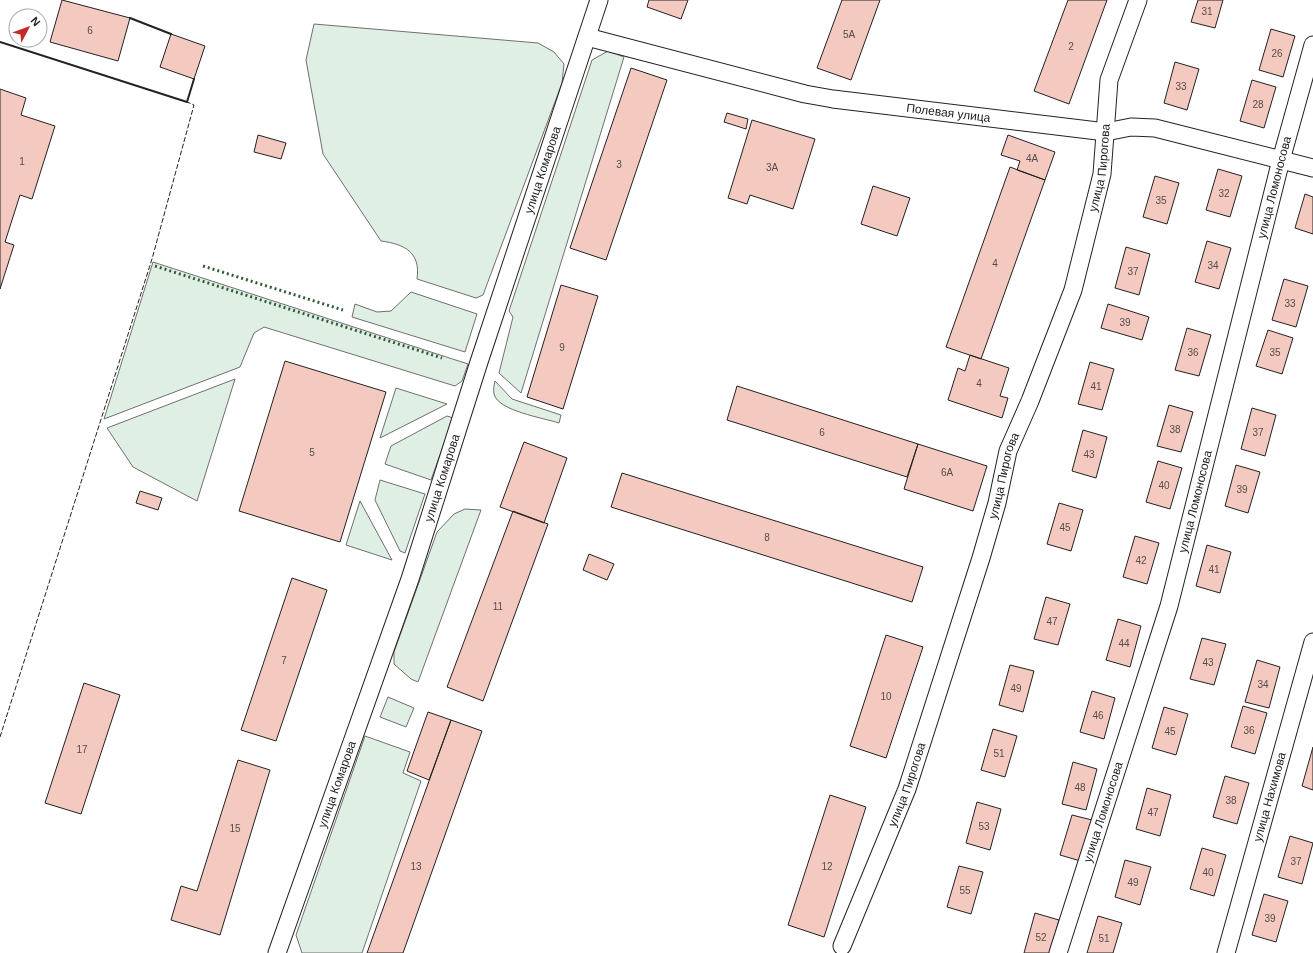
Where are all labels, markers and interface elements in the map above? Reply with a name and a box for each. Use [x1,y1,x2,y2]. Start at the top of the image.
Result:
house number: 31 [1201,6,1213,17]
north arrow [8,8,48,48]
text: N [28,15,43,28]
house number: 6 [87,25,93,36]
house number: 5А [843,29,855,40]
house number: 2 [1068,41,1074,52]
house number: 26 [1271,48,1283,59]
house number: 33 [1175,81,1187,92]
house number: 28 [1252,99,1264,110]
street label: Полевая улица [906,101,992,125]
street label: улица Пирогова [1086,123,1113,213]
street label: улица Комарова [522,124,564,215]
street label: улица Ломоносова [1255,134,1294,240]
house number: 4А [1026,153,1038,164]
house number: 1 [19,156,25,167]
house number: 3 [616,159,622,170]
house number: 3А [766,162,778,173]
house number: 32 [1218,188,1230,199]
house number: 35 [1155,195,1167,206]
house number: 4 [992,258,998,269]
house number: 34 [1207,260,1219,271]
house number: 37 [1127,266,1139,277]
house number: 33 [1284,298,1296,309]
house number: 39 [1119,317,1131,328]
house number: 9 [559,342,565,353]
house number: 36 [1187,347,1199,358]
house number: 35 [1269,347,1281,358]
house number: 4 [976,378,982,389]
house number: 41 [1090,381,1102,392]
house number: 38 [1169,424,1181,435]
house number: 6 [819,427,825,438]
house number: 37 [1252,427,1264,438]
street label: улица Пирогова [986,430,1022,520]
street label: улица Комарова [422,432,463,524]
house number: 5 [309,447,315,458]
house number: 43 [1083,449,1095,460]
street label: улица Ломоносова [1176,449,1215,554]
house number: 6А [941,467,953,478]
house number: 40 [1158,480,1170,491]
house number: 39 [1236,484,1248,495]
house number: 45 [1059,522,1071,533]
house number: 8 [764,532,770,543]
house number: 42 [1135,555,1147,566]
house number: 41 [1208,564,1220,575]
house number: 11 [493,601,504,612]
house number: 47 [1046,616,1058,627]
house number: 44 [1118,638,1130,649]
house number: 7 [281,655,287,666]
house number: 43 [1202,657,1214,668]
house number: 34 [1257,679,1269,690]
house number: 49 [1010,683,1022,694]
house number: 10 [880,691,892,702]
house number: 46 [1092,710,1104,721]
house number: 36 [1243,725,1255,736]
house number: 45 [1164,726,1176,737]
street label: улица Комарова [315,739,359,830]
street label: улица Пирогова [885,740,929,829]
house number: 17 [76,744,88,755]
house number: 51 [993,748,1005,759]
street label: улица Нахимова [1250,750,1289,843]
street label: улица Ломоносова [1080,760,1126,864]
house number: 48 [1074,782,1086,793]
house number: 38 [1225,795,1237,806]
house number: 47 [1147,807,1159,818]
house number: 53 [978,821,990,832]
house number: 15 [229,823,241,834]
house number: 37 [1290,856,1302,867]
house number: 13 [410,861,422,872]
house number: 12 [821,861,833,872]
house number: 40 [1202,867,1214,878]
house number: 49 [1127,877,1139,888]
house number: 55 [959,885,971,896]
house number: 39 [1264,913,1276,924]
house number: 52 [1035,932,1047,943]
house number: 51 [1098,933,1110,944]

